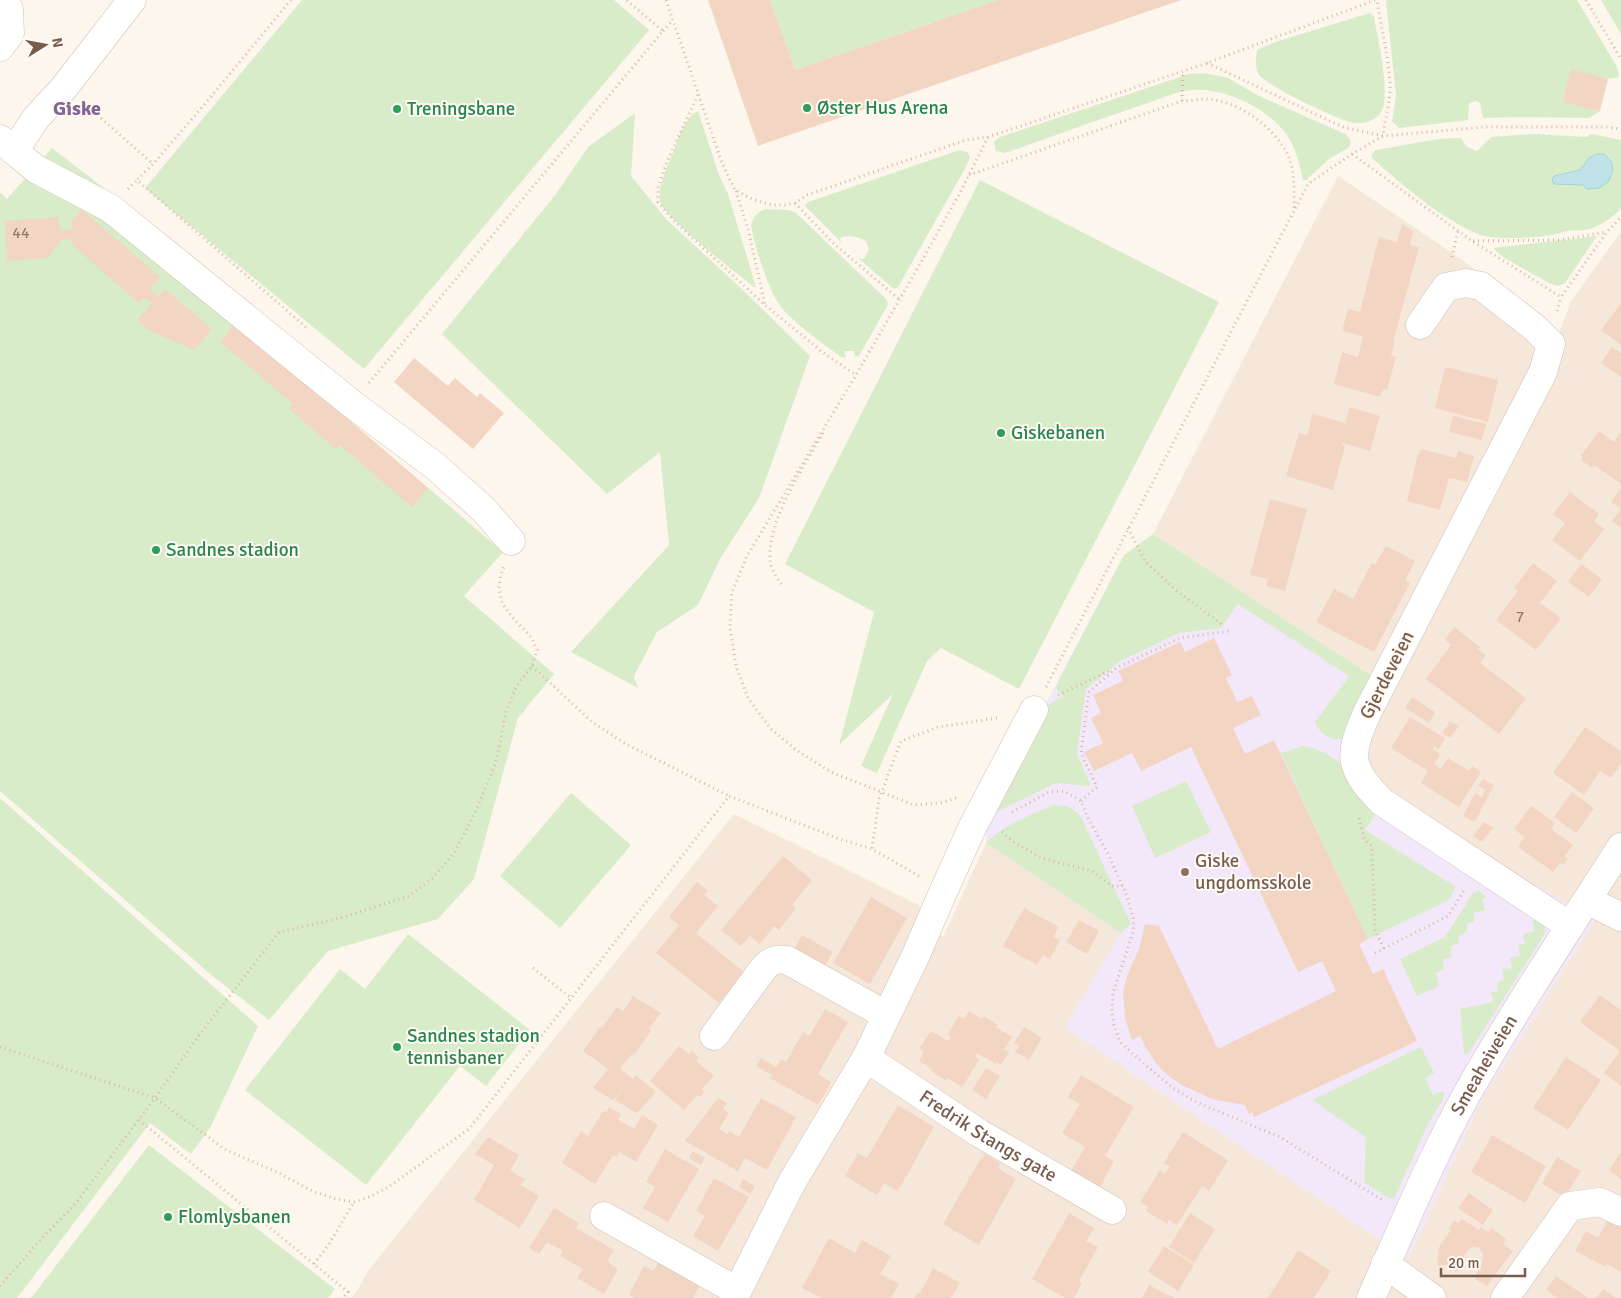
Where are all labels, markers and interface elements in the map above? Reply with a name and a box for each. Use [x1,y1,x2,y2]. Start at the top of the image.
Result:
north arrow [20,20,70,70]
text: N [48,36,67,49]
district label: Giske [53,96,101,121]
place label: Øster Hus Arena [817,96,948,120]
place label: Treningsbane [407,97,515,121]
marker: Øster Hus Arena [801,102,813,114]
marker: Treningsbane [391,103,403,115]
house number: 44 [12,223,30,243]
place label: Giskebanen [1011,421,1105,445]
marker: Giskebanen [995,427,1007,439]
place label: Sandnes stadion [166,538,299,562]
marker: Sandnes stadion [150,544,162,556]
house number: 7 [1516,607,1524,627]
street label: Gjerdeveien [1354,627,1420,723]
place label: Giske ungdomsskole [1195,849,1311,895]
marker: Giske ungdomsskole [1179,866,1191,878]
street label: Smeaheiveien [1445,1010,1523,1120]
place label: Sandnes stadion tennisbaner [407,1024,540,1070]
marker: Sandnes stadion tennisbaner [391,1041,403,1053]
street label: Fredrik Stangs gate [915,1085,1061,1187]
place label: Flomlysbanen [178,1205,291,1229]
marker: Flomlysbanen [162,1211,174,1223]
scale bar [1441,1246,1525,1278]
text: 20 m [1448,1254,1479,1272]

